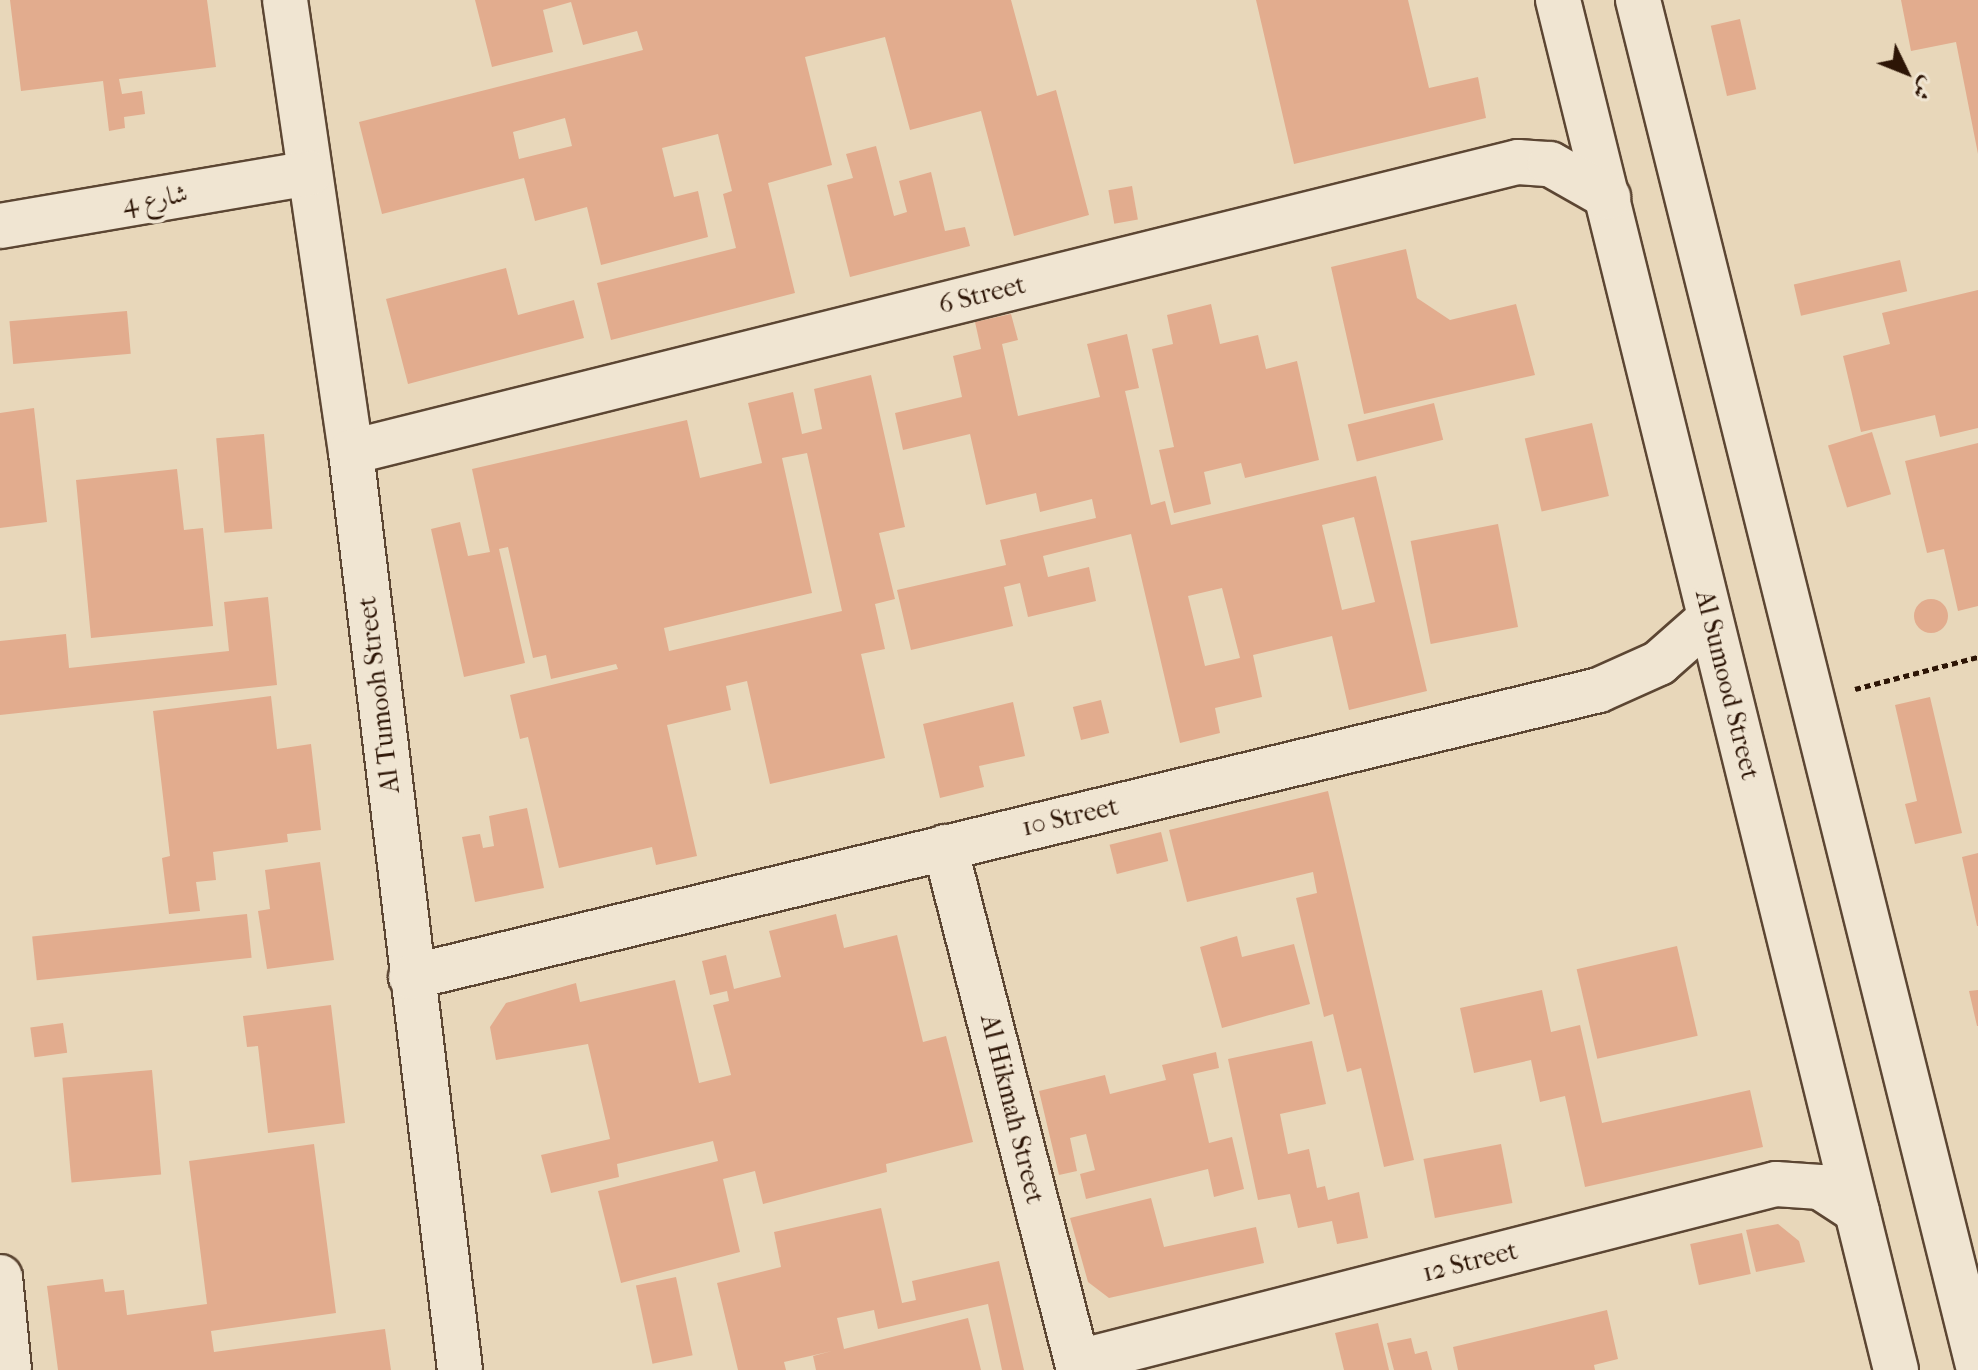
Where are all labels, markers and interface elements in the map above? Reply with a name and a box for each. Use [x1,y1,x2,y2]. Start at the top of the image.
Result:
north arrow [1866,32,1946,112]
text: ش [1907,72,1941,105]
street label: شارع 4 [120,178,190,220]
street label: 6 Street [935,269,1029,321]
street label: Al Sumood Street [1688,587,1766,783]
street label: Al Tumooh Street [351,595,407,795]
street label: 10 Street [1019,791,1121,843]
street label: Al Hikmah Street [973,1011,1051,1207]
street label: 12 Street [1419,1235,1521,1289]

